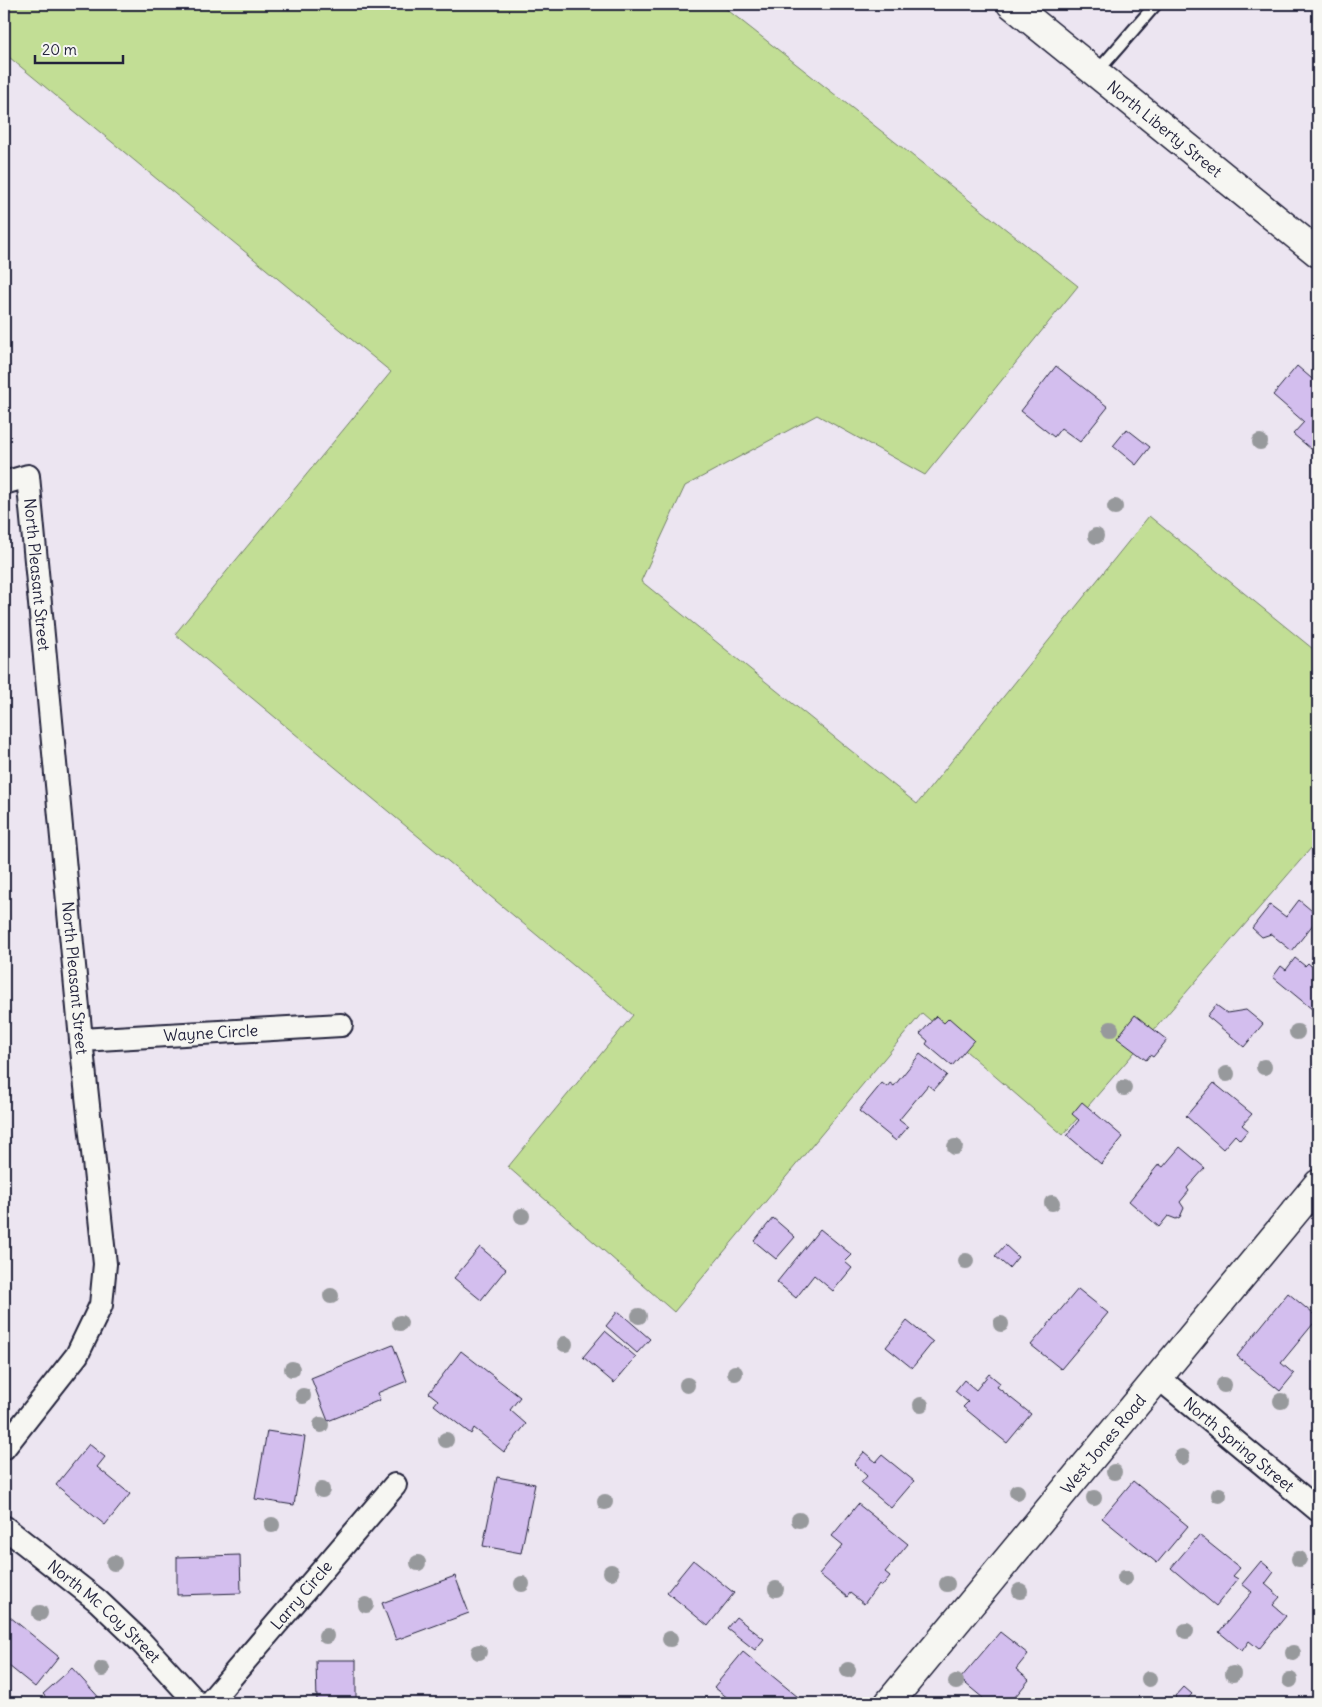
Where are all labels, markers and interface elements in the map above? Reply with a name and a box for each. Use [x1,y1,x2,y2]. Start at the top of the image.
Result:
scale bar [35,32,122,64]
text: 20 m [42,40,77,59]
street label: North Liberty Street [1103,76,1227,182]
street label: North Pleasant Street [20,497,54,652]
street label: North Pleasant Street [58,900,93,1056]
street label: Wayne Circle [163,1020,259,1045]
street label: West Jones Road [1056,1390,1150,1498]
street label: North Spring Street [1180,1393,1299,1497]
street label: North Mc Coy Street [44,1555,165,1667]
street label: Larry Circle [266,1556,336,1634]

